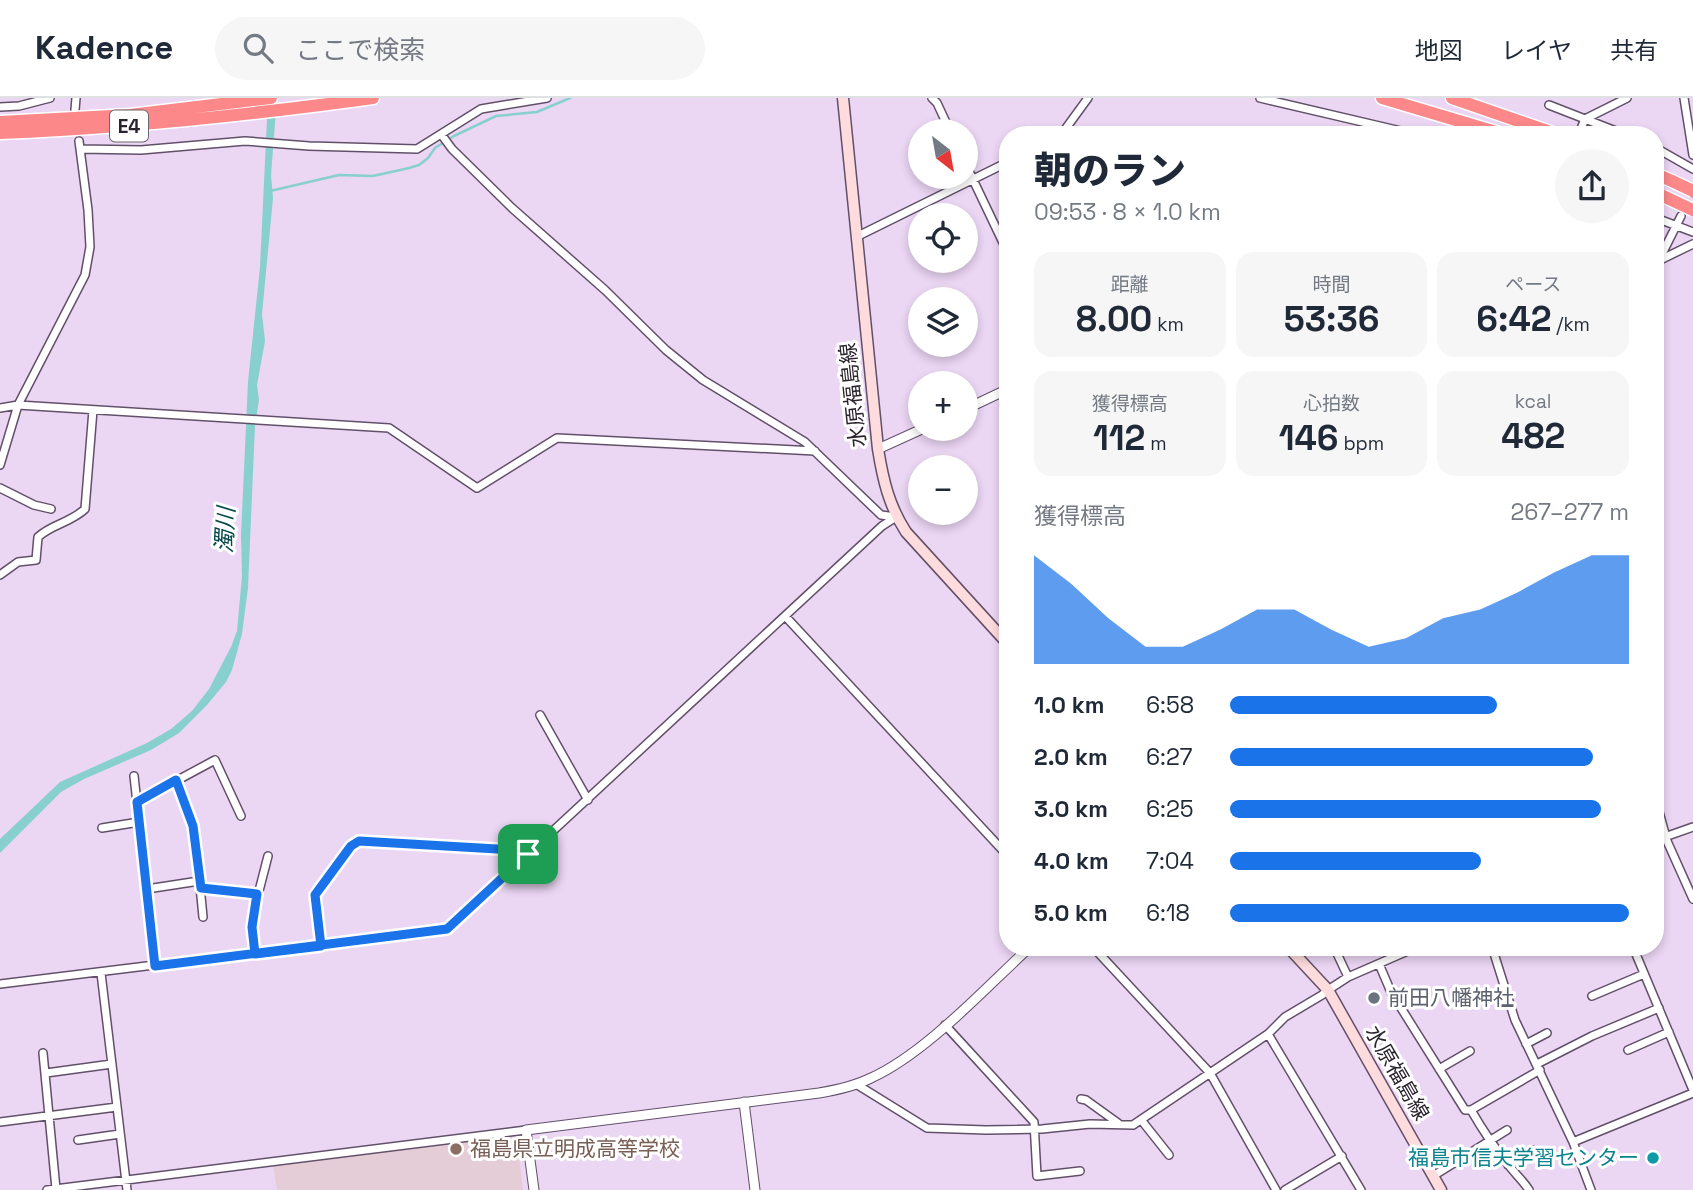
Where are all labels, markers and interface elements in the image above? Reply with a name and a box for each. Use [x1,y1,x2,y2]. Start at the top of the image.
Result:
search box [215,17,705,80]
text: Kadence [35,27,173,69]
icon: search [239,29,277,67]
text: ここで検索 [295,33,425,67]
text: 地図 [1415,35,1463,66]
text: レイヤ [1501,35,1572,66]
text: 共有 [1610,35,1658,66]
road number: E4 [110,110,148,142]
north arrow [908,119,978,189]
map controls [908,119,978,525]
text: 朝のラン [1034,147,1186,195]
button: share [1555,149,1629,223]
text: 09:53 · 8 × 1.0 km [1034,197,1221,227]
button: locate [908,203,978,273]
text: 距離 [1111,272,1149,297]
text: 時間 [1312,272,1351,297]
text: ペース [1505,272,1561,297]
button: layers [908,287,978,357]
text: 8.00 [1076,297,1152,341]
text: 53:36 [1284,297,1379,341]
text: 6:42 [1476,297,1551,341]
text: km [1152,312,1184,337]
text: /km [1551,312,1590,337]
street label: 水原福島線 [834,341,871,449]
button: + [908,371,978,441]
text: kcal [1515,389,1552,414]
text: 獲得標高 [1092,391,1168,416]
text: 心拍数 [1303,391,1360,416]
text: 482 [1501,414,1565,458]
text: 112 [1093,416,1145,460]
text: 146 [1279,416,1339,460]
text: m [1145,431,1167,456]
text: bpm [1339,431,1384,456]
button: − [908,455,978,525]
text: 267–277 m [1510,497,1629,527]
text: 獲得標高 [1034,501,1126,531]
water label: 濁川 [209,503,241,554]
text: 1.0 km [1034,690,1104,720]
text: 6:58 [1146,690,1194,720]
text: 2.0 km [1034,742,1108,772]
text: 6:27 [1146,742,1193,772]
text: 3.0 km [1034,794,1108,824]
text: 6:25 [1146,794,1194,824]
pin [498,824,558,884]
icon: arrive [509,835,547,873]
text: 4.0 km [1034,846,1109,876]
text: 7:04 [1146,846,1194,876]
text: 5.0 km [1034,898,1108,928]
text: 6:18 [1146,898,1190,928]
place label: 前田八幡神社 [1388,984,1514,1011]
marker: 前田八幡神社 [1366,990,1382,1006]
street label: 水原福島線 [1359,1021,1435,1125]
place label: 福島県立明成高等学校 [470,1135,680,1162]
marker: 福島県立明成高等学校 [448,1141,464,1157]
place label: 福島市信夫学習センター [1408,1144,1639,1171]
marker: 福島市信夫学習センター [1645,1150,1661,1166]

